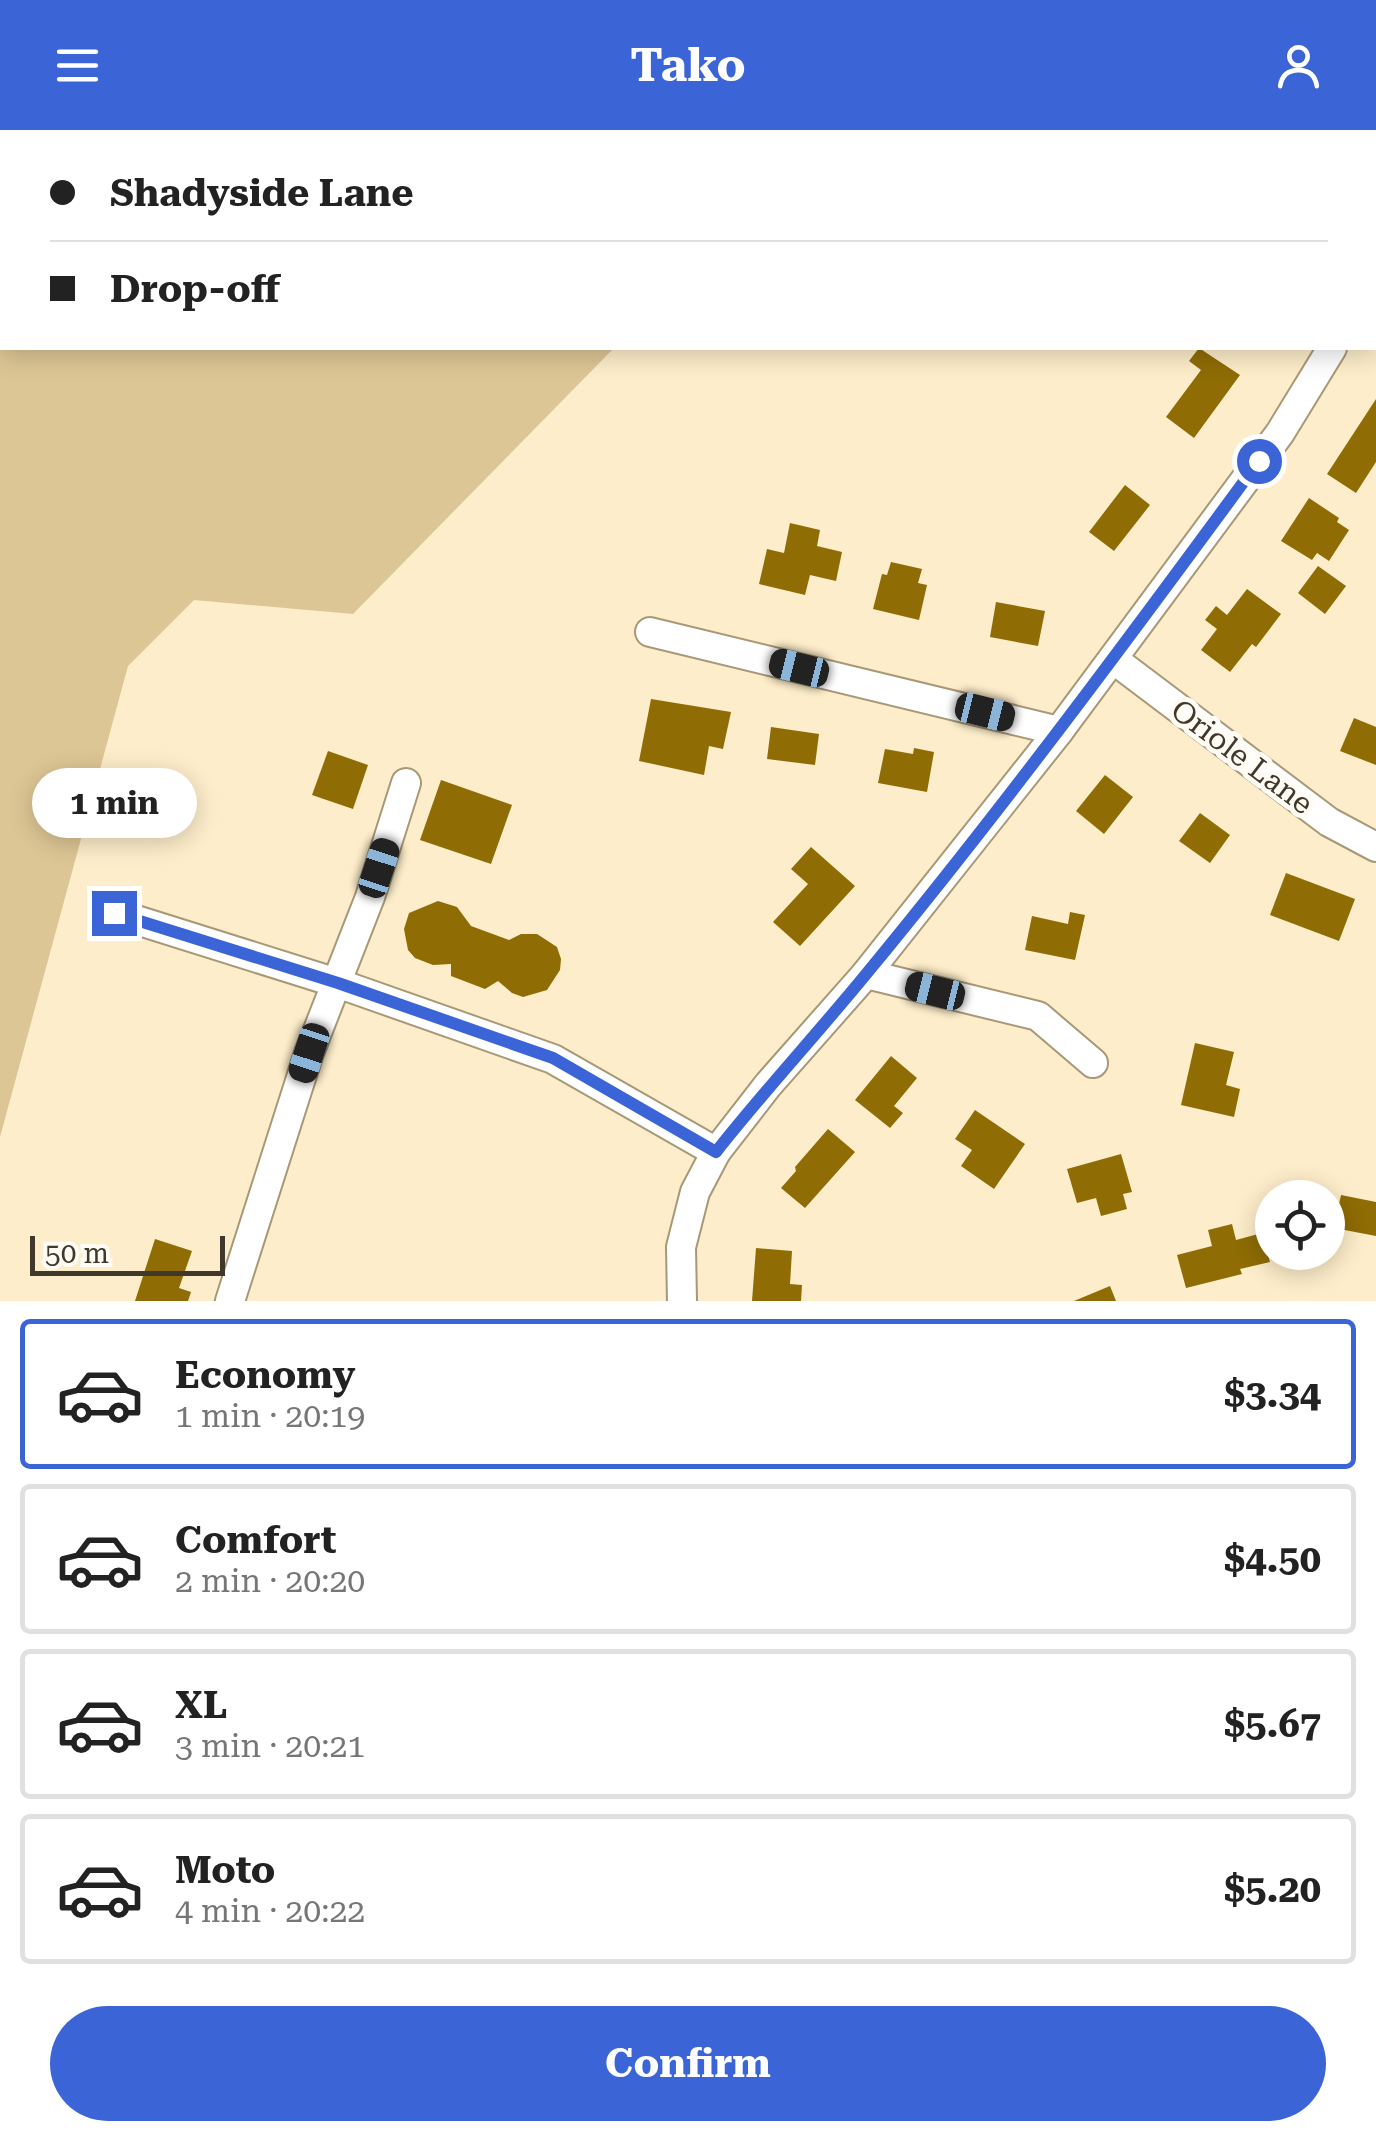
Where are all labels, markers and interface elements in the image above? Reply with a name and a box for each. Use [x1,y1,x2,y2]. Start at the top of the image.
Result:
icon: menu [50,38,105,93]
icon: person [1271,38,1326,93]
text: Tako [630,39,746,92]
text: Shadyside Lane [110,171,414,215]
text: Drop-off [110,267,280,311]
route start [1237,439,1282,484]
car [766,646,832,690]
car [952,690,1018,734]
street label: Oriole Lane [1165,692,1320,821]
callout: 1 min [32,768,196,838]
text: 1 min [70,784,159,822]
car [355,835,403,901]
route end [92,891,137,936]
car [902,969,968,1013]
car [285,1020,333,1086]
map controls [1255,1180,1345,1270]
button: locate [1255,1180,1345,1270]
scale bar [30,1231,225,1276]
text: 50 m [45,1237,109,1270]
icon: car [55,1349,145,1439]
text: Economy [175,1353,355,1397]
text: $3.34 [1224,1372,1321,1416]
text: 1 min · 20:19 [175,1397,365,1435]
icon: car [55,1514,145,1604]
text: Comfort [175,1518,336,1562]
text: $4.50 [1224,1537,1321,1581]
text: 2 min · 20:20 [175,1562,365,1600]
icon: car [55,1679,145,1769]
text: XL [175,1683,227,1727]
text: $5.67 [1224,1702,1321,1746]
text: 3 min · 20:21 [175,1727,365,1765]
icon: car [55,1844,145,1934]
text: Moto [175,1848,275,1892]
text: $5.20 [1224,1867,1321,1911]
text: 4 min · 20:22 [175,1892,365,1930]
button: Confirm [50,2006,1326,2121]

